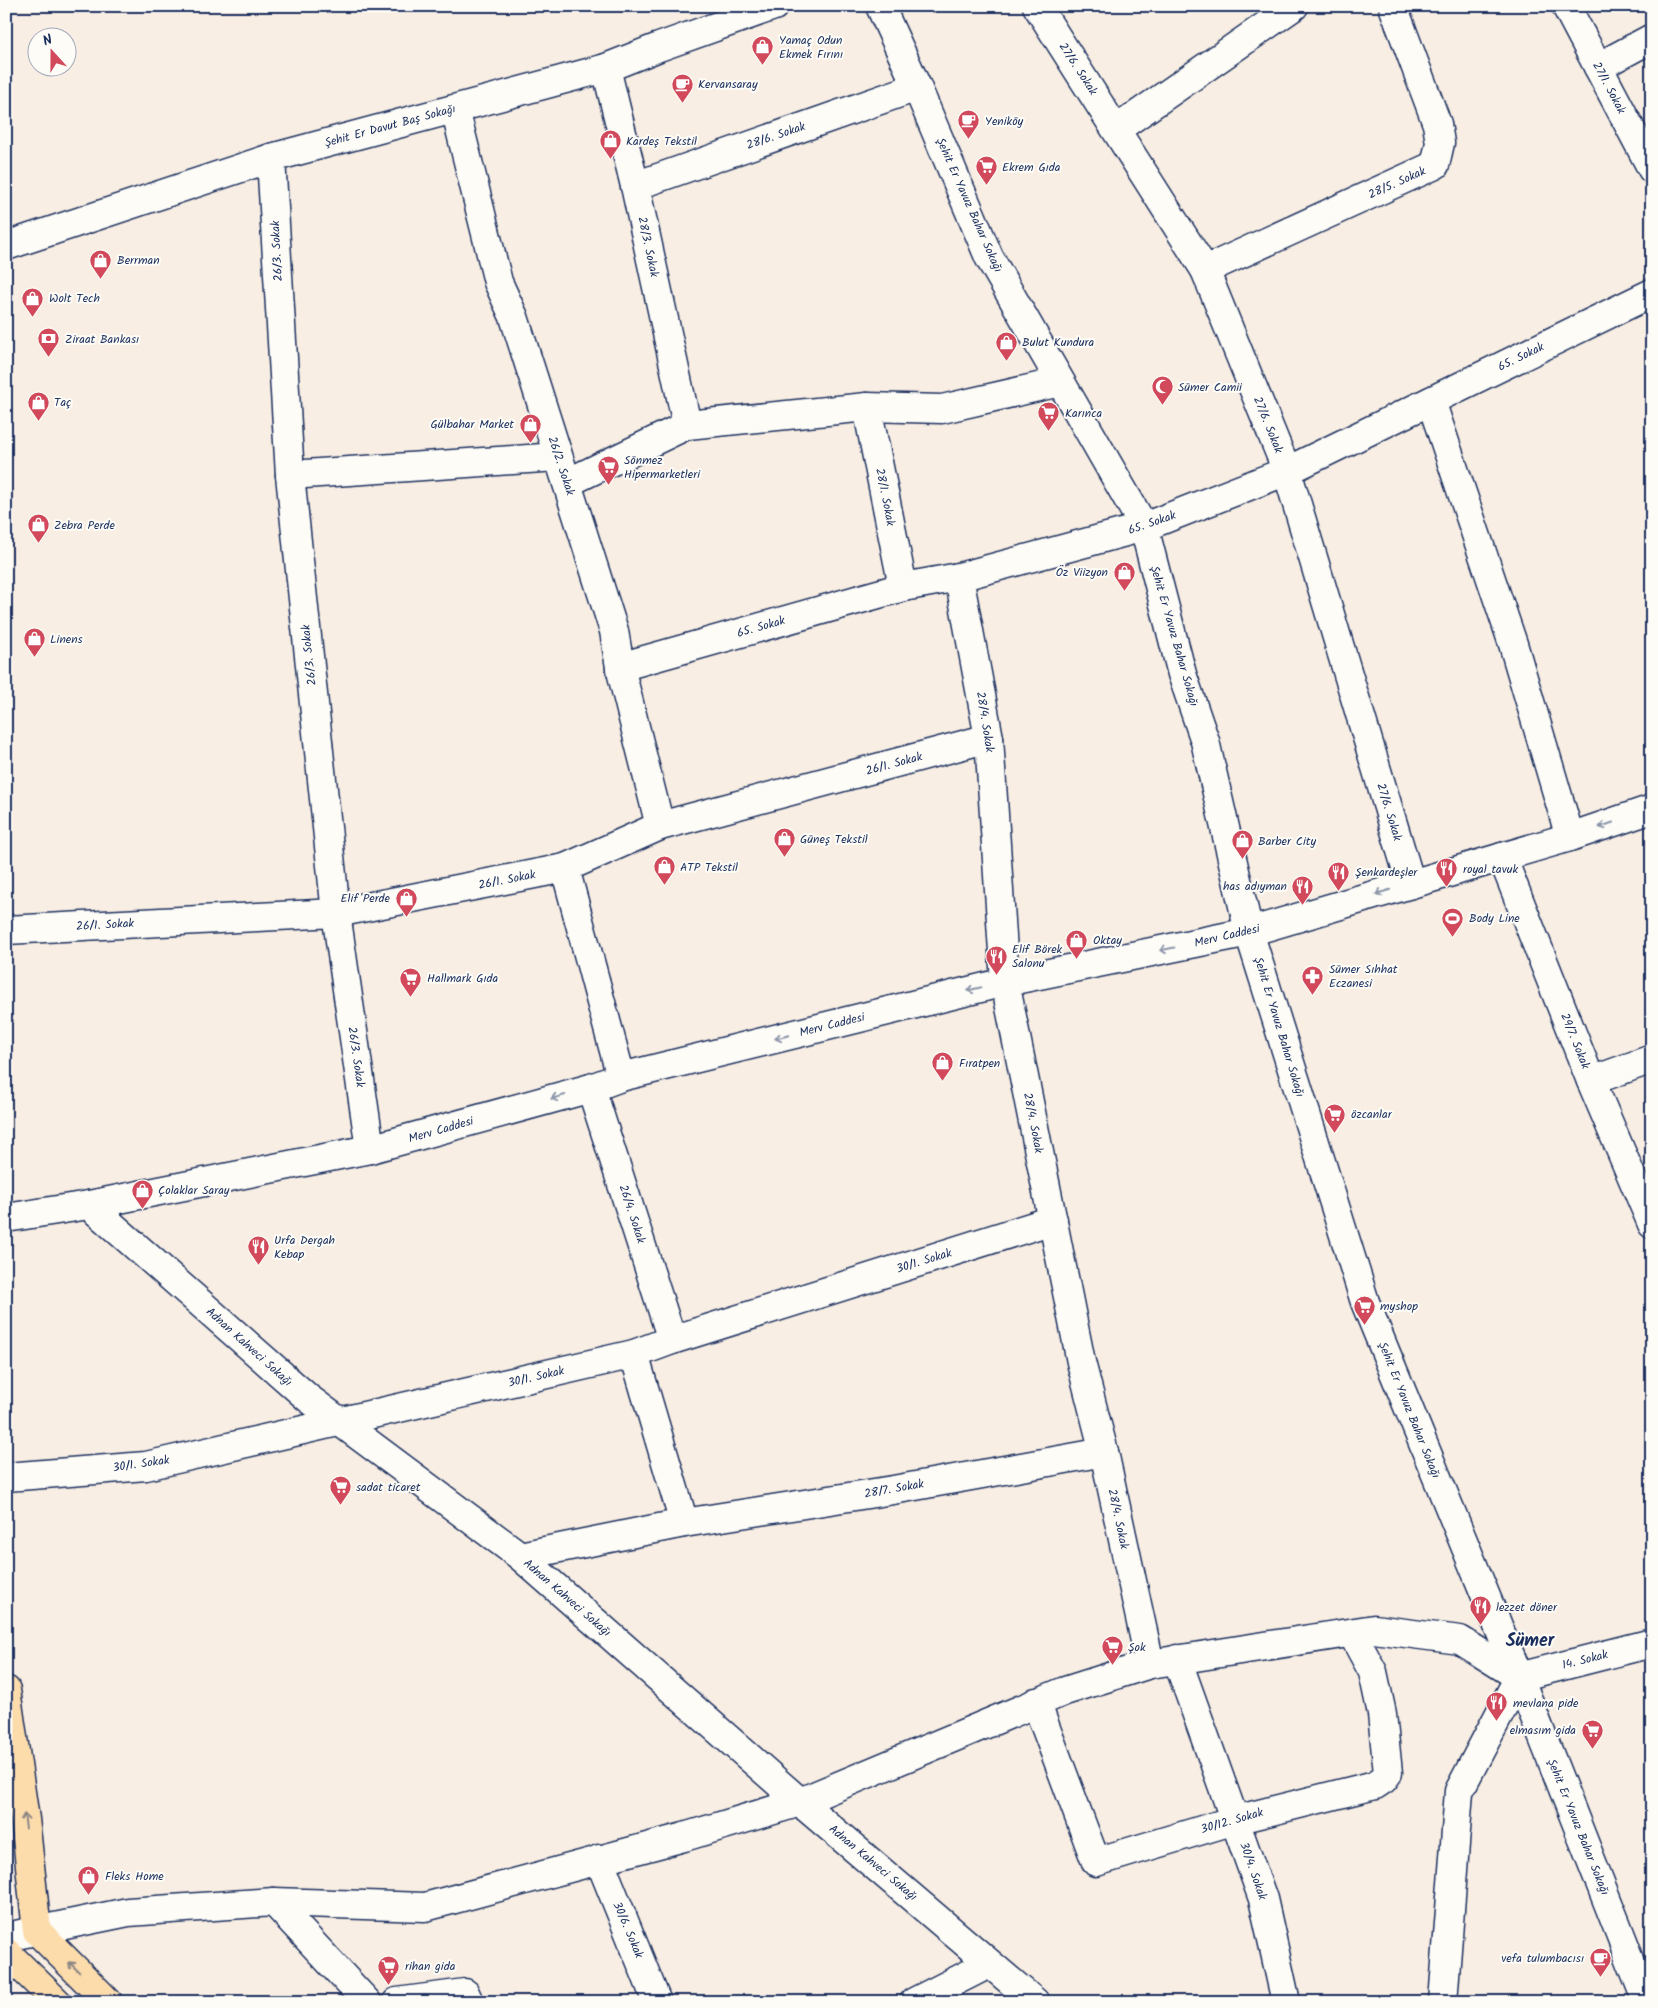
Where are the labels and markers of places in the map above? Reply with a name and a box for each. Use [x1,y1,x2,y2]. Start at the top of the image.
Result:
place label: Yamaç Odun Ekmek Fırını [779,31,843,64]
shop icon: Yamaç Odun Ekmek Fırını [751,35,775,66]
cafe icon: Kervansaray [670,72,694,103]
place label: Kervansaray [698,75,758,94]
cafe icon: Yeniköy [957,109,981,140]
place label: Yeniköy [985,112,1024,131]
shop icon: Kardeş Tekstil [598,129,622,160]
place label: Kardeş Tekstil [626,132,697,151]
supermarket icon: Ekrem Gıda [974,155,998,186]
place label: Ekrem Gıda [1002,158,1061,177]
shop icon: Berrman [89,248,113,279]
place label: Berrman [117,251,160,270]
shop icon: Wolt Tech [21,286,45,317]
place label: Wolt Tech [49,289,100,308]
bank icon: Ziraat Bankası [37,327,61,358]
place label: Ziraat Bankası [65,330,139,349]
shop icon: Bulut Kundura [994,330,1018,361]
place label: Bulut Kundura [1022,333,1095,352]
mosque icon: Sümer Camii [1150,375,1174,406]
place label: Sümer Camii [1178,378,1243,397]
shop icon: Taç [26,390,50,421]
place label: Taç [54,393,71,412]
supermarket icon: Karınca [1037,401,1061,432]
place label: Karınca [1065,404,1103,423]
shop icon: Gülbahar Market [518,412,542,443]
place label: Gülbahar Market [430,415,514,434]
place label: Sönmez Hipermarketleri [624,451,701,484]
supermarket icon: Sönmez Hipermarketleri [596,455,620,486]
shop icon: Zebra Perde [26,513,50,544]
place label: Zebra Perde [54,516,115,535]
shop icon: Öz Viizyon [1112,560,1136,591]
place label: Öz Viizyon [1056,563,1108,582]
shop icon: Linens [22,627,46,658]
place label: Linens [50,630,83,649]
shop icon: Güneş Tekstil [772,827,796,858]
shop icon: Barber City [1230,829,1254,860]
place label: Güneş Tekstil [800,830,868,849]
place label: Barber City [1258,832,1316,851]
shop icon: ATP Tekstil [652,855,676,886]
restaurant icon: royal tavuk [1435,857,1459,888]
place label: ATP Tekstil [680,858,738,877]
restaurant icon: Şenkardeşler [1327,860,1351,891]
place label: royal tavuk [1463,860,1519,879]
place label: Şenkardeşler [1355,863,1418,882]
restaurant icon: has adıyman [1291,874,1315,905]
place label: has adıyman [1223,877,1287,896]
shop icon: Elif Perde [394,886,418,917]
place label: Elif Perde [341,889,391,908]
sports icon: Body Line [1441,906,1465,937]
place label: Body Line [1469,909,1520,928]
shop icon: Oktay [1065,928,1089,959]
place label: Oktay [1093,931,1122,950]
place label: Elif Börek Salonu [1012,940,1063,973]
restaurant icon: Elif Börek Salonu [984,944,1008,975]
place label: Sümer Sıhhat Eczanesi [1329,960,1398,993]
pharmacy icon: Sümer Sıhhat Eczanesi [1301,964,1325,995]
supermarket icon: Hallmark Gıda [399,966,423,997]
place label: Hallmark Gıda [427,969,499,988]
shop icon: Fıratpen [931,1051,955,1082]
place label: Fıratpen [959,1054,1000,1073]
supermarket icon: özcanlar [1323,1102,1347,1133]
place label: özcanlar [1351,1105,1393,1124]
shop icon: Çolaklar Saray [130,1178,154,1209]
place label: Çolaklar Saray [158,1181,230,1200]
place label: Urfa Dergah Kebap [274,1231,335,1264]
restaurant icon: Urfa Dergah Kebap [246,1235,270,1266]
supermarket icon: myshop [1352,1294,1376,1325]
place label: myshop [1380,1297,1418,1316]
supermarket icon: sadat ticaret [328,1475,352,1506]
place label: sadat ticaret [356,1478,421,1497]
restaurant icon: lezzet döner [1468,1595,1492,1626]
place label: lezzet döner [1496,1598,1558,1617]
supermarket icon: Şok [1100,1635,1124,1666]
place label: Şok [1128,1638,1146,1657]
restaurant icon: mevlana pide [1485,1691,1509,1722]
place label: mevlana pide [1513,1694,1579,1713]
supermarket icon: elmasım gida [1580,1718,1604,1749]
place label: elmasım gida [1510,1721,1576,1740]
shop icon: Fleks Home [77,1864,101,1895]
place label: Fleks Home [105,1867,164,1886]
cafe icon: vefa tulumbacısı [1588,1946,1612,1977]
place label: vefa tulumbacısı [1501,1949,1584,1968]
supermarket icon: rihan gida [377,1954,401,1985]
place label: rihan gida [405,1957,456,1976]

